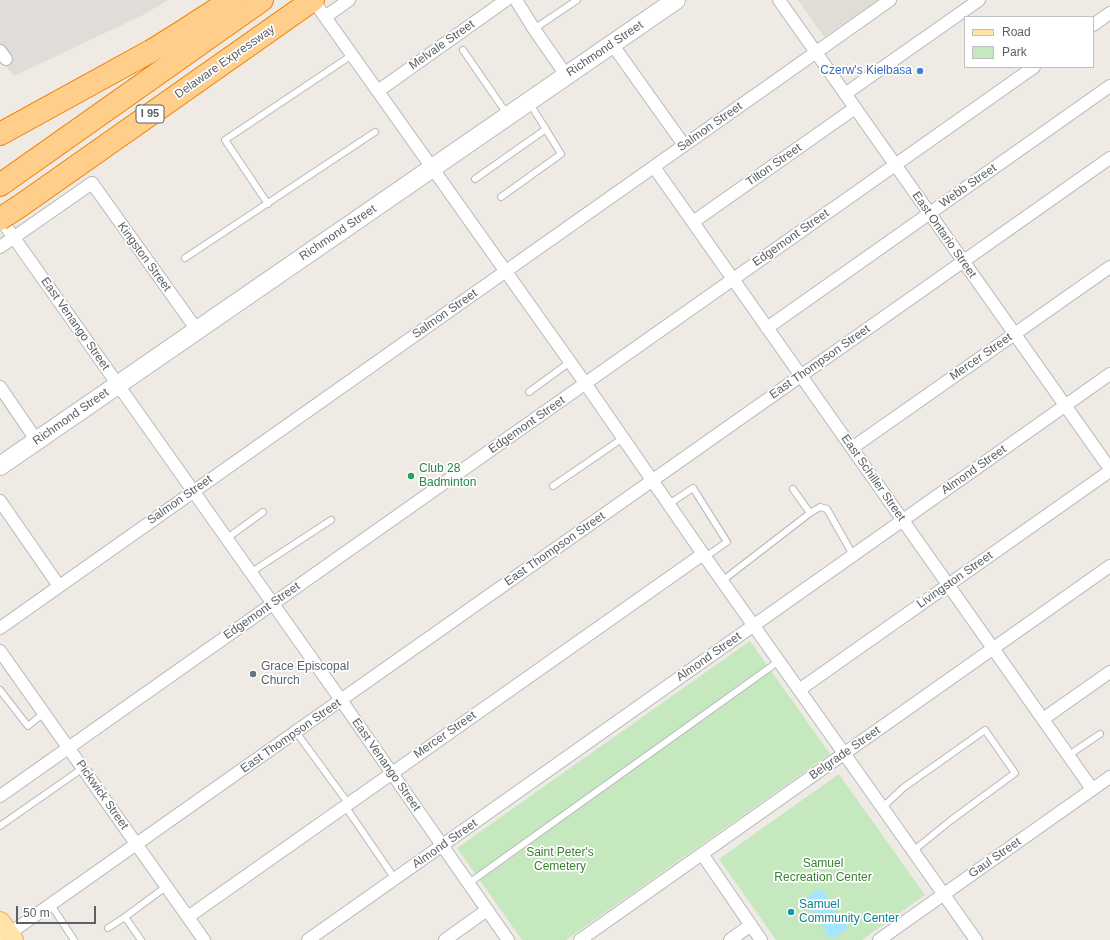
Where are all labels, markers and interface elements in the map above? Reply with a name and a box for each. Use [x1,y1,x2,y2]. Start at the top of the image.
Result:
legend [964,16,1094,68]
street label: Melvale Street [406,17,478,73]
street label: Richmond Street [564,18,646,80]
street label: Delaware Expressway [172,22,278,102]
text: Road [1002,25,1031,39]
text: Park [1002,45,1027,59]
place label: Czerw's Kielbasa [820,64,912,78]
marker: Czerw's Kielbasa [915,66,925,76]
street label: Salmon Street [675,99,745,155]
road number: I 95 [136,105,164,123]
street label: Tilton Street [744,141,804,189]
street label: Webb Street [937,161,999,211]
street label: East Ontario Street [909,189,979,281]
street label: Richmond Street [297,202,379,264]
street label: Edgemont Street [750,206,832,270]
street label: Kingston Street [114,220,174,294]
street label: East Venango Street [38,275,112,373]
street label: Salmon Street [410,286,480,342]
street label: East Thompson Street [767,322,873,402]
street label: Mercer Street [947,330,1015,384]
street label: Richmond Street [30,385,112,449]
street label: Edgemont Street [486,393,568,457]
street label: East Schiller Street [838,432,908,524]
street label: Almond Street [939,442,1009,498]
place label: Club 28 Badminton [419,462,476,490]
marker: Club 28 Badminton [406,471,416,481]
street label: Salmon Street [145,472,215,528]
street label: East Thompson Street [502,509,608,589]
street label: Livingston Street [914,548,996,612]
street label: Edgemont Street [221,579,303,643]
street label: Almond Street [674,629,744,685]
place label: Grace Episcopal Church [261,660,349,688]
marker: Grace Episcopal Church [248,669,258,679]
street label: East Thompson Street [238,696,344,776]
street label: Mercer Street [411,708,479,762]
street label: East Venango Street [349,716,423,814]
street label: Belgrade Street [807,723,883,783]
street label: Pickwick Street [73,758,131,832]
street label: Almond Street [410,816,480,872]
street label: Gaul Street [966,835,1024,881]
park label: Saint Peter's Cemetery [526,846,594,874]
park label: Samuel Recreation Center [774,857,872,885]
scale bar [18,898,98,924]
place label: Samuel Community Center [799,898,899,926]
text: 50 m [23,906,50,920]
marker: Samuel Community Center [786,907,796,917]

